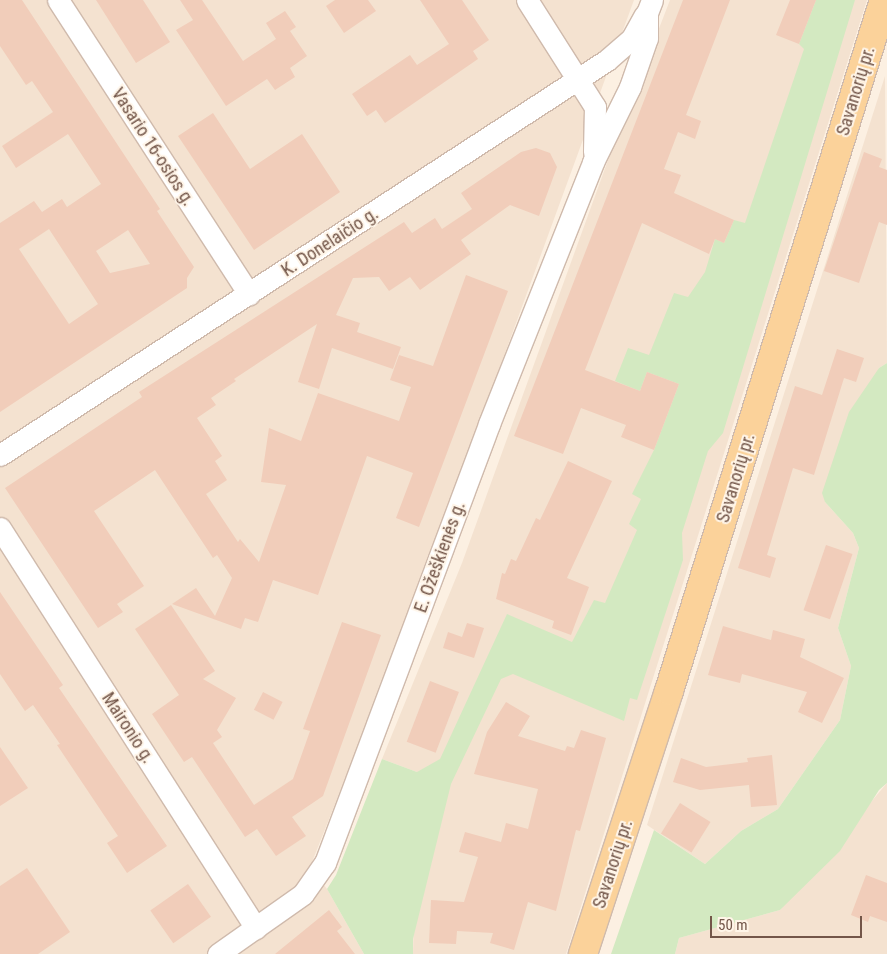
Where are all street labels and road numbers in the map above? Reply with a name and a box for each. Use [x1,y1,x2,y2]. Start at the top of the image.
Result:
street label: Savanorių pr. [832,44,880,138]
street label: Vasario 16-osios g. [107,84,199,210]
street label: K. Donelaičio g. [277,203,383,281]
street label: Savanorių pr. [712,431,760,525]
street label: E. Ožeškienės g. [410,498,470,616]
street label: Maironio g. [97,688,159,768]
street label: Savanorių pr. [588,817,638,911]

